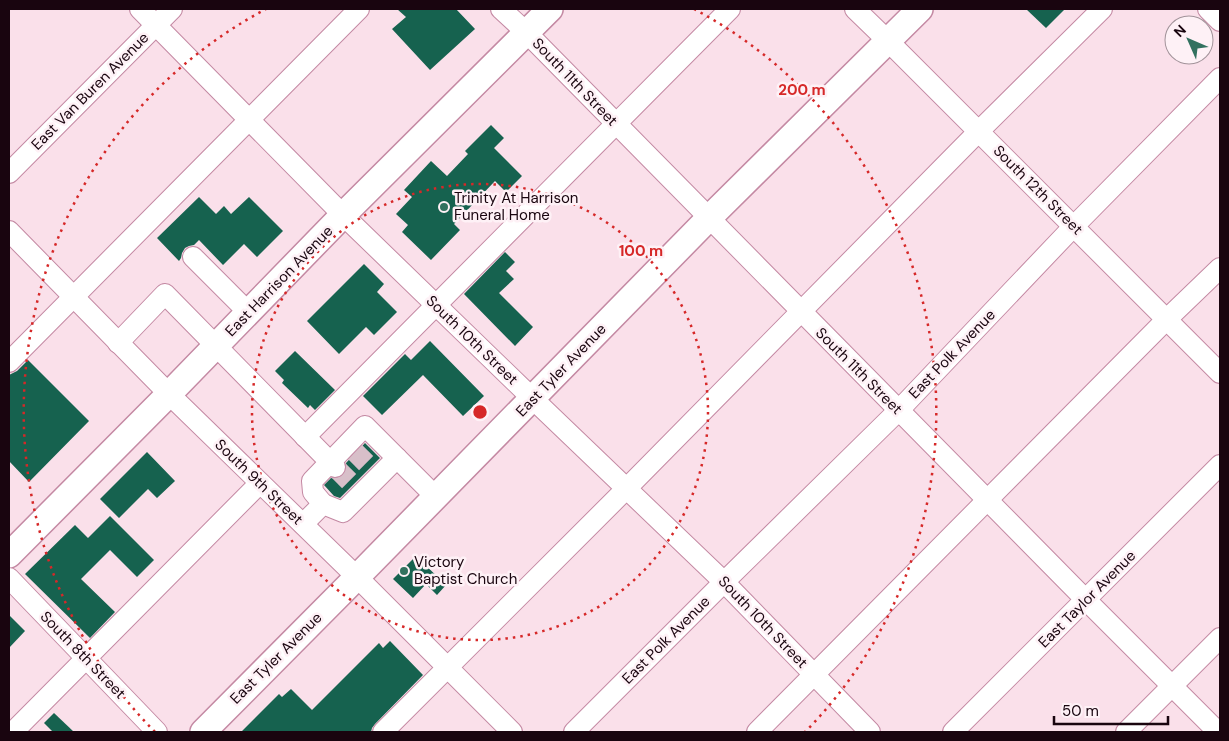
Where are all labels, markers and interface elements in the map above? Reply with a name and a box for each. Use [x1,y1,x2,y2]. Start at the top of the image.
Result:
north arrow [1164,15,1214,65]
text: N [1170,21,1190,41]
street label: East Van Buren Avenue [27,28,153,154]
street label: South 11th Street [528,34,622,130]
text: 200 m [778,80,826,100]
street label: South 12th Street [989,141,1087,239]
place label: Trinity At Harrison Funeral Home [454,188,578,225]
marker: Trinity At Harrison Funeral Home [438,201,450,213]
street label: East Harrison Avenue [221,221,337,341]
text: 100 m [619,241,663,261]
street label: South 10th Street [422,291,522,389]
street label: East Polk Avenue [904,305,1000,403]
street label: East Tyler Avenue [511,319,611,421]
street label: South 11th Street [811,323,907,419]
centre of rings [471,403,489,421]
street label: South 9th Street [211,435,307,529]
street label: East Taylor Avenue [1034,546,1140,652]
place label: Victory Baptist Church [414,552,517,589]
marker: Victory Baptist Church [398,565,410,577]
street label: South 10th Street [714,572,812,672]
street label: East Polk Avenue [618,592,714,688]
street label: South 8th Street [36,607,130,703]
street label: East Tyler Avenue [226,608,326,708]
scale bar [1054,694,1168,726]
text: 50 m [1062,701,1099,721]

